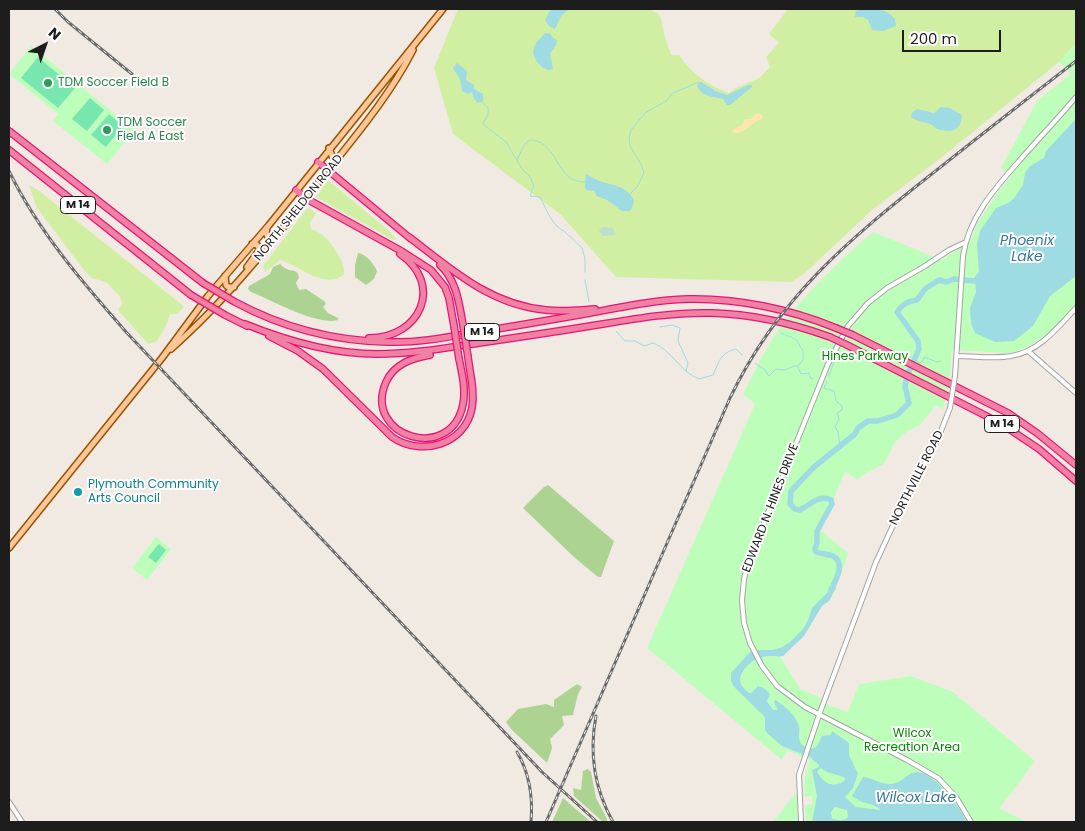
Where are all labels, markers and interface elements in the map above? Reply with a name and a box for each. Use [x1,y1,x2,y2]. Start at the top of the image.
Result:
north arrow [20,20,70,70]
scale bar [905,20,1004,52]
text: N [44,23,65,45]
text: 200 m [910,28,957,49]
place label: TDM Soccer Field B [58,76,169,90]
marker: TDM Soccer Field B [42,77,54,89]
place label: TDM Soccer Field A East [117,116,187,144]
marker: TDM Soccer Field A East [101,124,113,136]
street label: NORTH SHELDON ROAD [252,152,346,264]
road number: M 14 [60,196,96,214]
water label: Phoenix Lake [1000,233,1054,266]
road number: M 14 [464,324,500,341]
park label: Hines Parkway [822,350,908,364]
road number: M 14 [984,416,1020,432]
street label: NORTHVILLE ROAD [887,428,947,528]
street label: EDWARD N. HINES DRIVE [740,442,802,574]
place label: Plymouth Community Arts Council [88,478,219,506]
marker: Plymouth Community Arts Council [72,486,84,498]
park label: Wilcox Recreation Area [864,727,960,755]
water label: Wilcox Lake [876,790,956,806]

